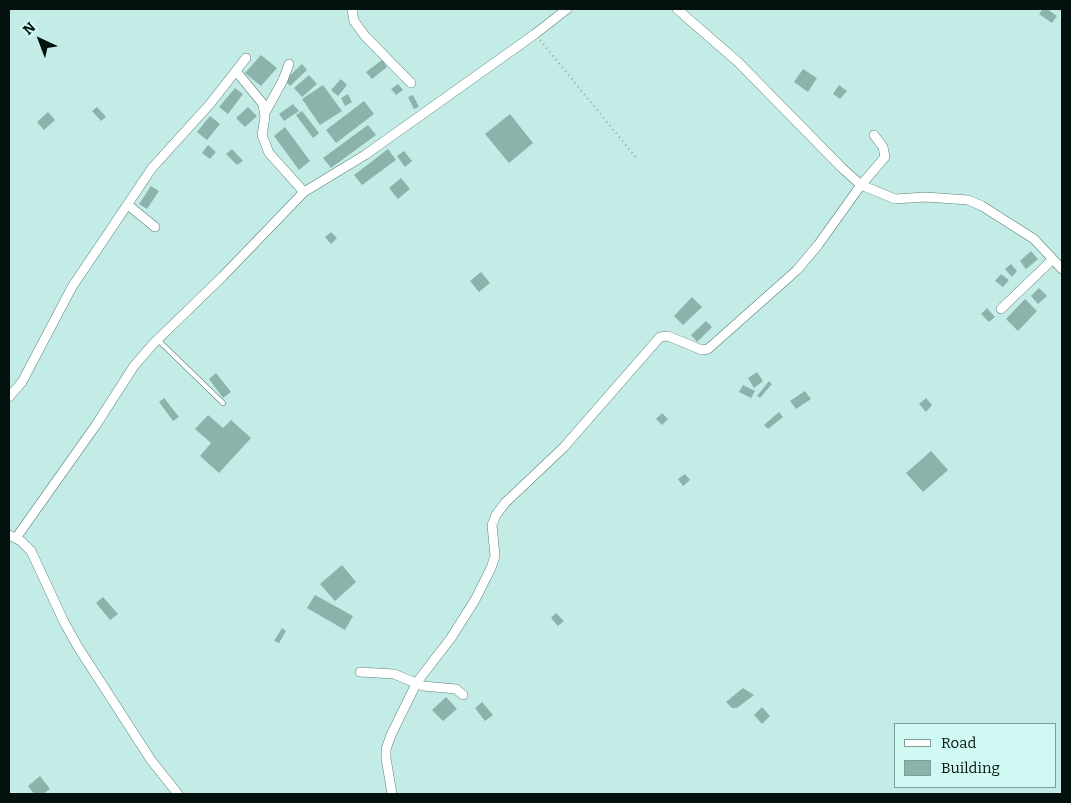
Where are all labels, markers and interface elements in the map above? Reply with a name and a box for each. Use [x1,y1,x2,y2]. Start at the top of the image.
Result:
north arrow [15,15,65,65]
text: N [20,19,39,39]
legend [894,723,1056,788]
text: Road [941,734,976,752]
text: Building [941,759,1000,777]

